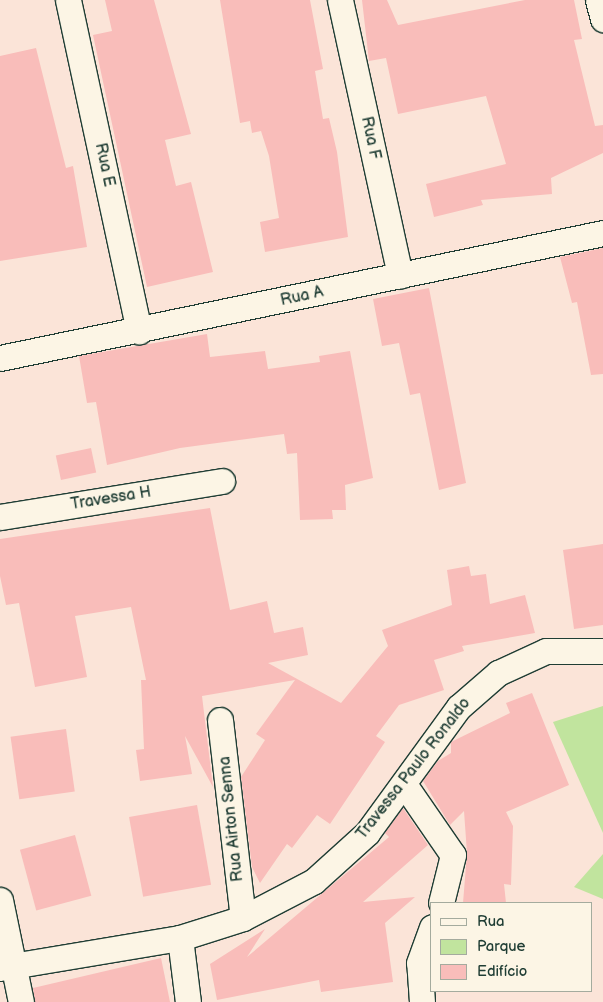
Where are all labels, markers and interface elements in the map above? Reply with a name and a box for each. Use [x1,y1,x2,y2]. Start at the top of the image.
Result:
street label: Rua F [356,115,384,161]
street label: Rua E [90,141,118,189]
street label: Rua A [279,283,325,311]
street label: Travessa H [69,483,153,515]
street label: Travessa Paulo Ronaldo [353,695,475,843]
street label: Rua Airton Senna [216,755,248,883]
legend [430,902,593,992]
text: Rua [477,912,505,931]
text: Parque [477,937,525,956]
text: Edifício [477,962,527,981]

